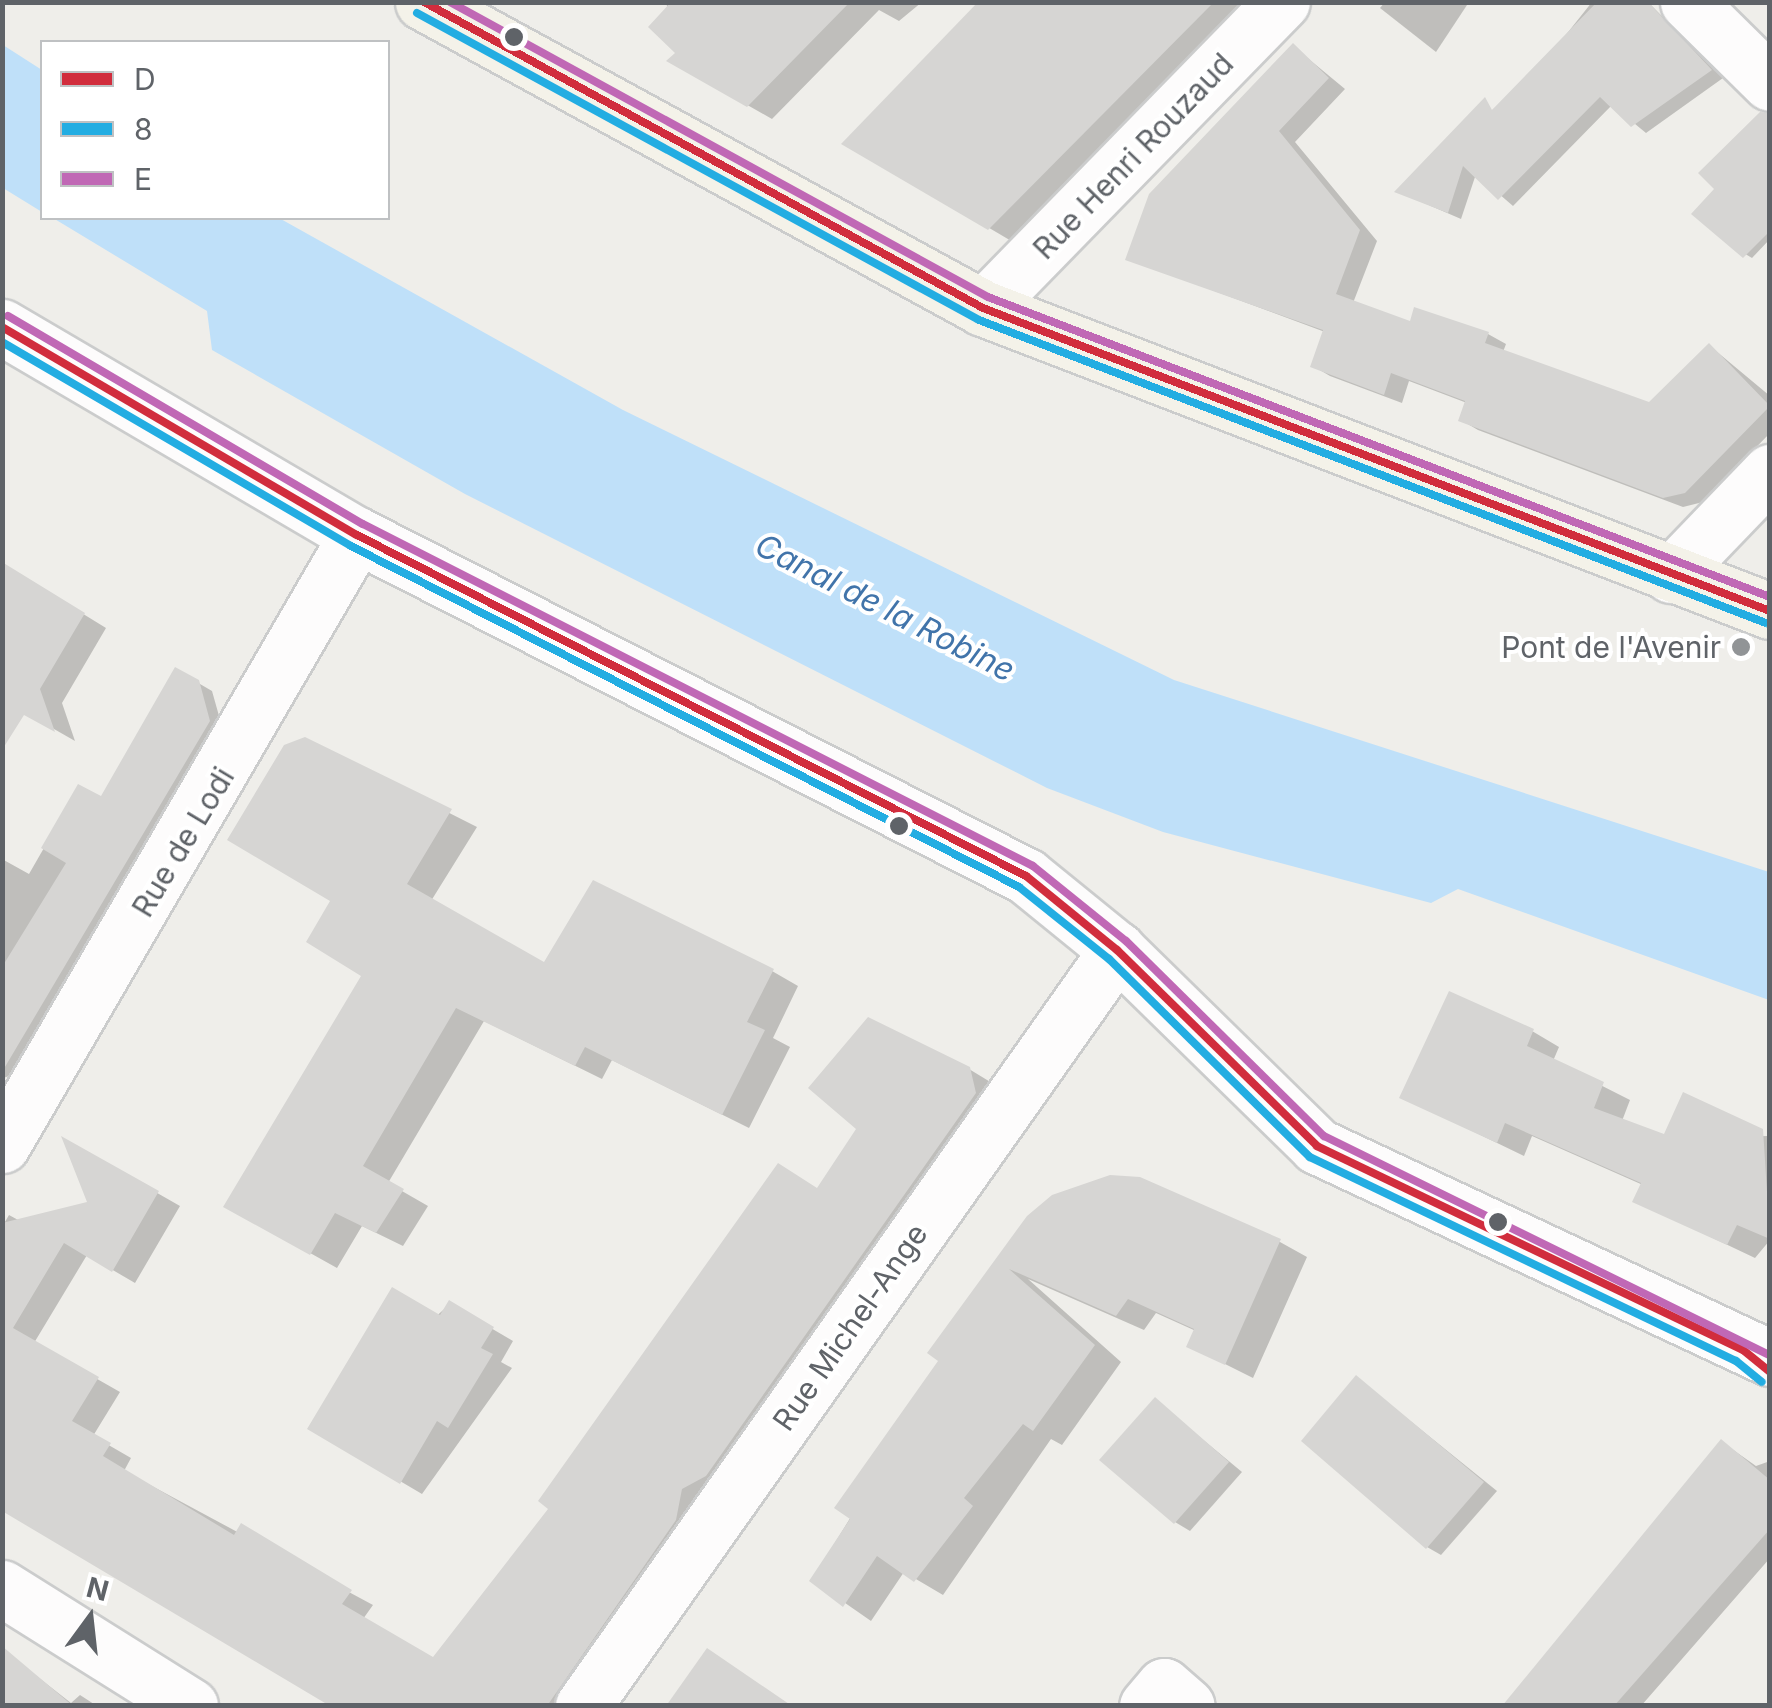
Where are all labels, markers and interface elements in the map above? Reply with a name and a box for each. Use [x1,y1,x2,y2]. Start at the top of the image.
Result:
unlabelled marker [504,27,524,47]
legend [40,40,390,220]
street label: Rue Henri Rouzaud [1026,46,1240,266]
text: D [134,61,156,97]
text: 8 [134,111,153,147]
text: E [134,161,152,197]
water label: Canal de la Robine [749,526,1021,690]
place label: Pont de l'Avenir [1501,629,1721,665]
marker: Pont de l'Avenir [1730,636,1752,658]
street label: Rue de Lodi [124,761,242,923]
unlabelled marker [889,816,909,836]
unlabelled marker [1488,1212,1508,1232]
street label: Rue Michel-Ange [765,1217,935,1437]
north arrow [40,1568,140,1668]
text: N [83,1570,112,1608]

